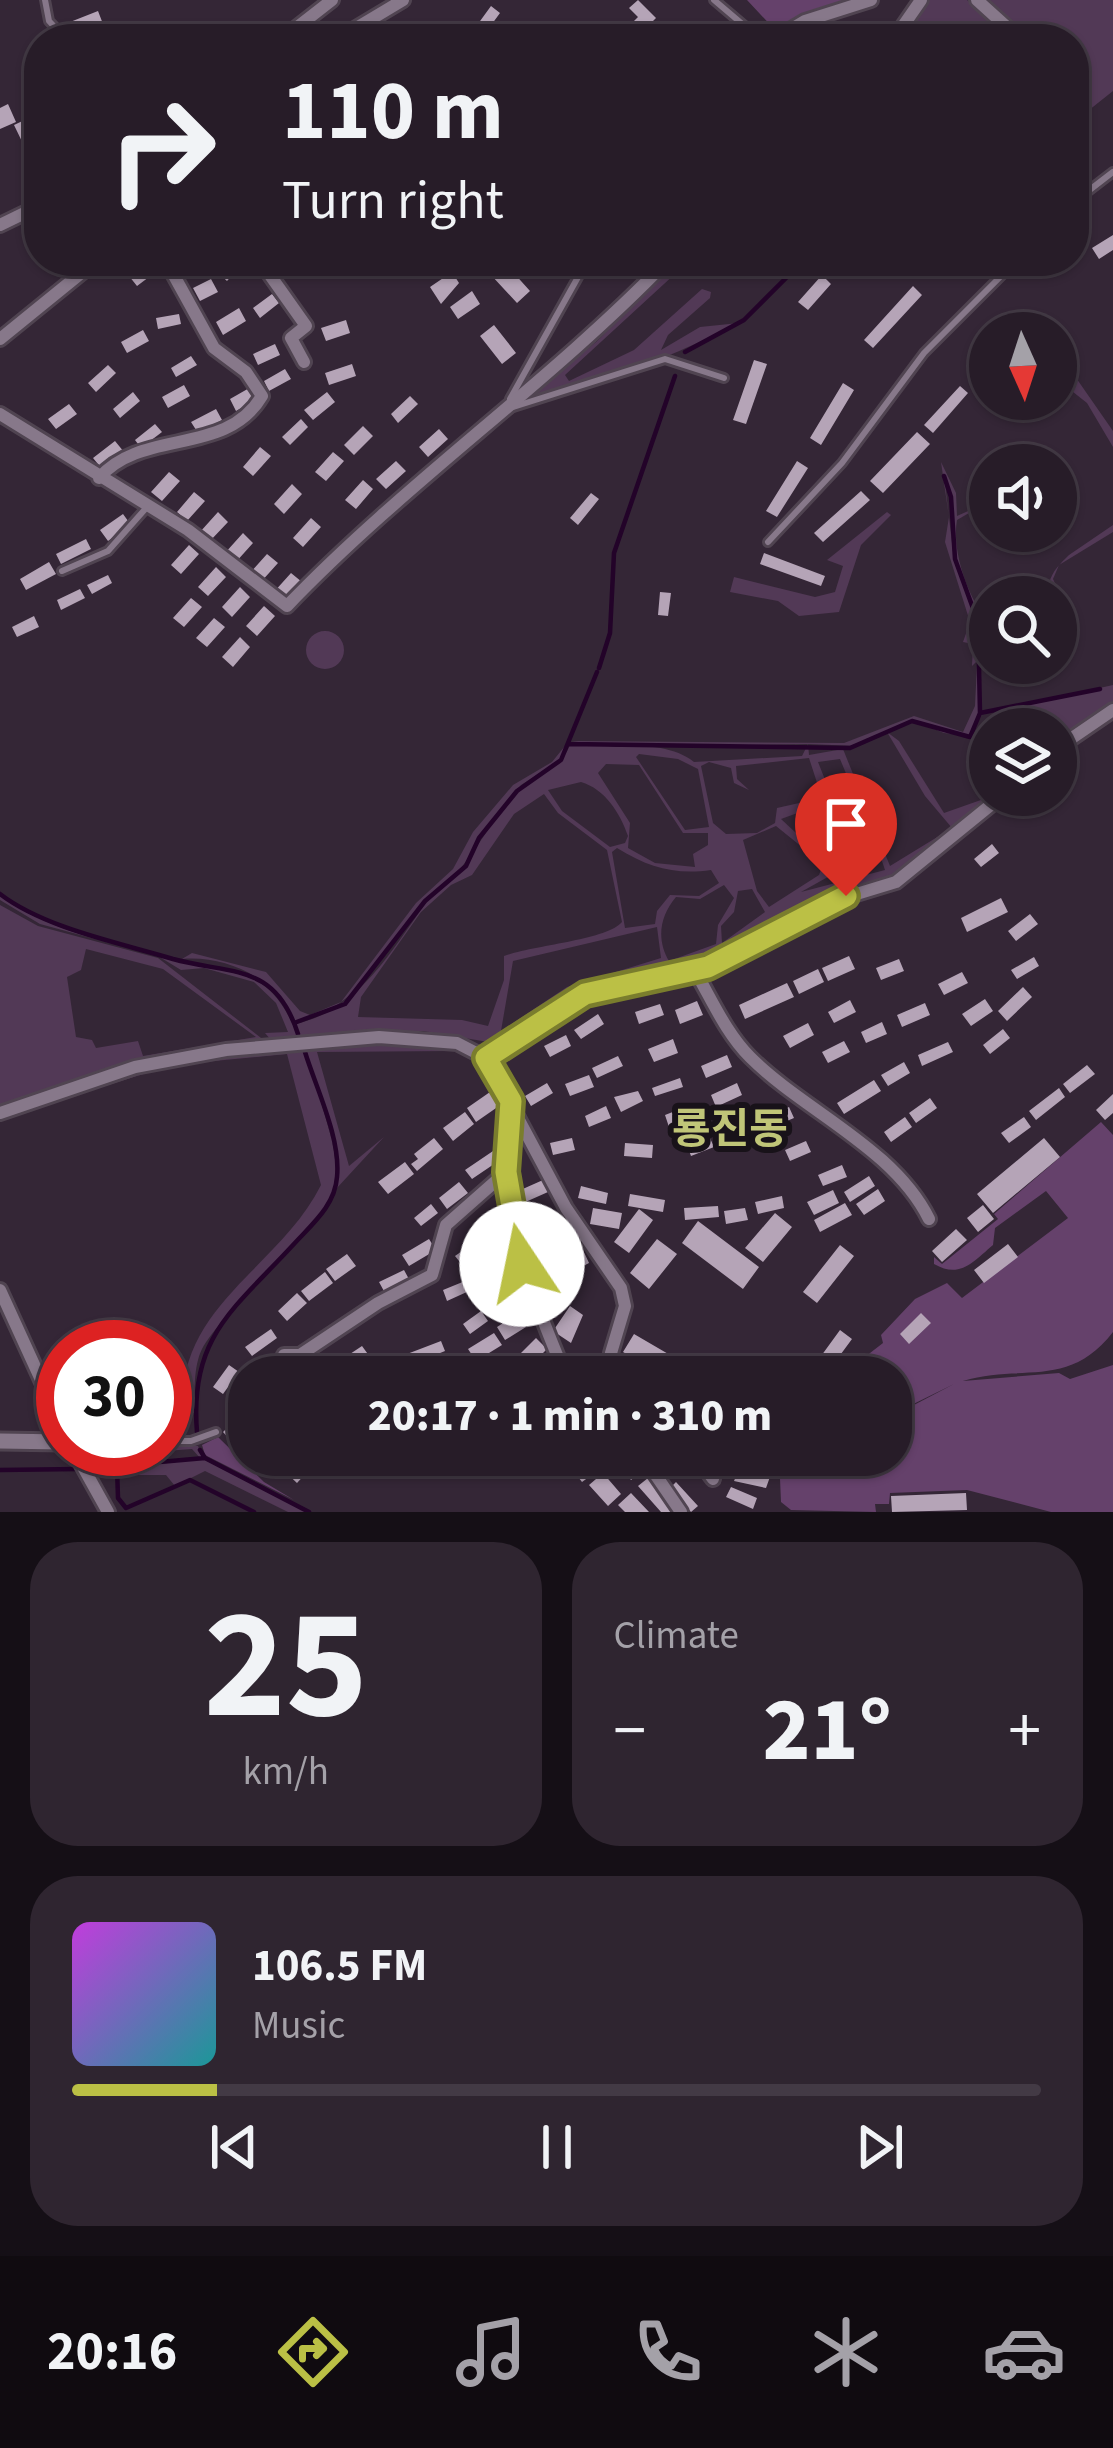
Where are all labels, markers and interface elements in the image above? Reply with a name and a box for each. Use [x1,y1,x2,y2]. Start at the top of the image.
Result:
text: 110 m [282,52,504,172]
icon: right [84,72,240,228]
text: Turn right [282,163,504,240]
north arrow [969,312,1077,420]
map controls [969,312,1077,816]
button: sound [969,444,1077,552]
button: search [969,576,1077,684]
button: layers [969,708,1077,816]
pin [795,773,897,896]
icon: arrive [813,791,879,857]
district label: 룡진동 [672,1100,788,1160]
position arrow [459,1201,585,1327]
speed limit sign: 30 [36,1320,192,1476]
text: 20:17 · 1 min · 310 m [368,1384,772,1448]
text: 25 [203,1555,368,1777]
text: Climate [614,1608,739,1664]
text: 21° [762,1667,892,1795]
text: − [614,1684,646,1778]
text: + [1008,1684,1041,1778]
text: km/h [242,1744,329,1800]
text: 106.5 FM [252,1934,427,1998]
text: Music [252,1998,345,2054]
icon: previous [201,2114,267,2180]
icon: pause [524,2114,590,2180]
icon: next [847,2114,913,2180]
icon: directions [271,2310,355,2394]
icon: music [449,2310,533,2394]
icon: phone [626,2310,710,2394]
icon: climate [804,2310,888,2394]
icon: car [982,2310,1066,2394]
text: 20:16 [47,2314,177,2391]

